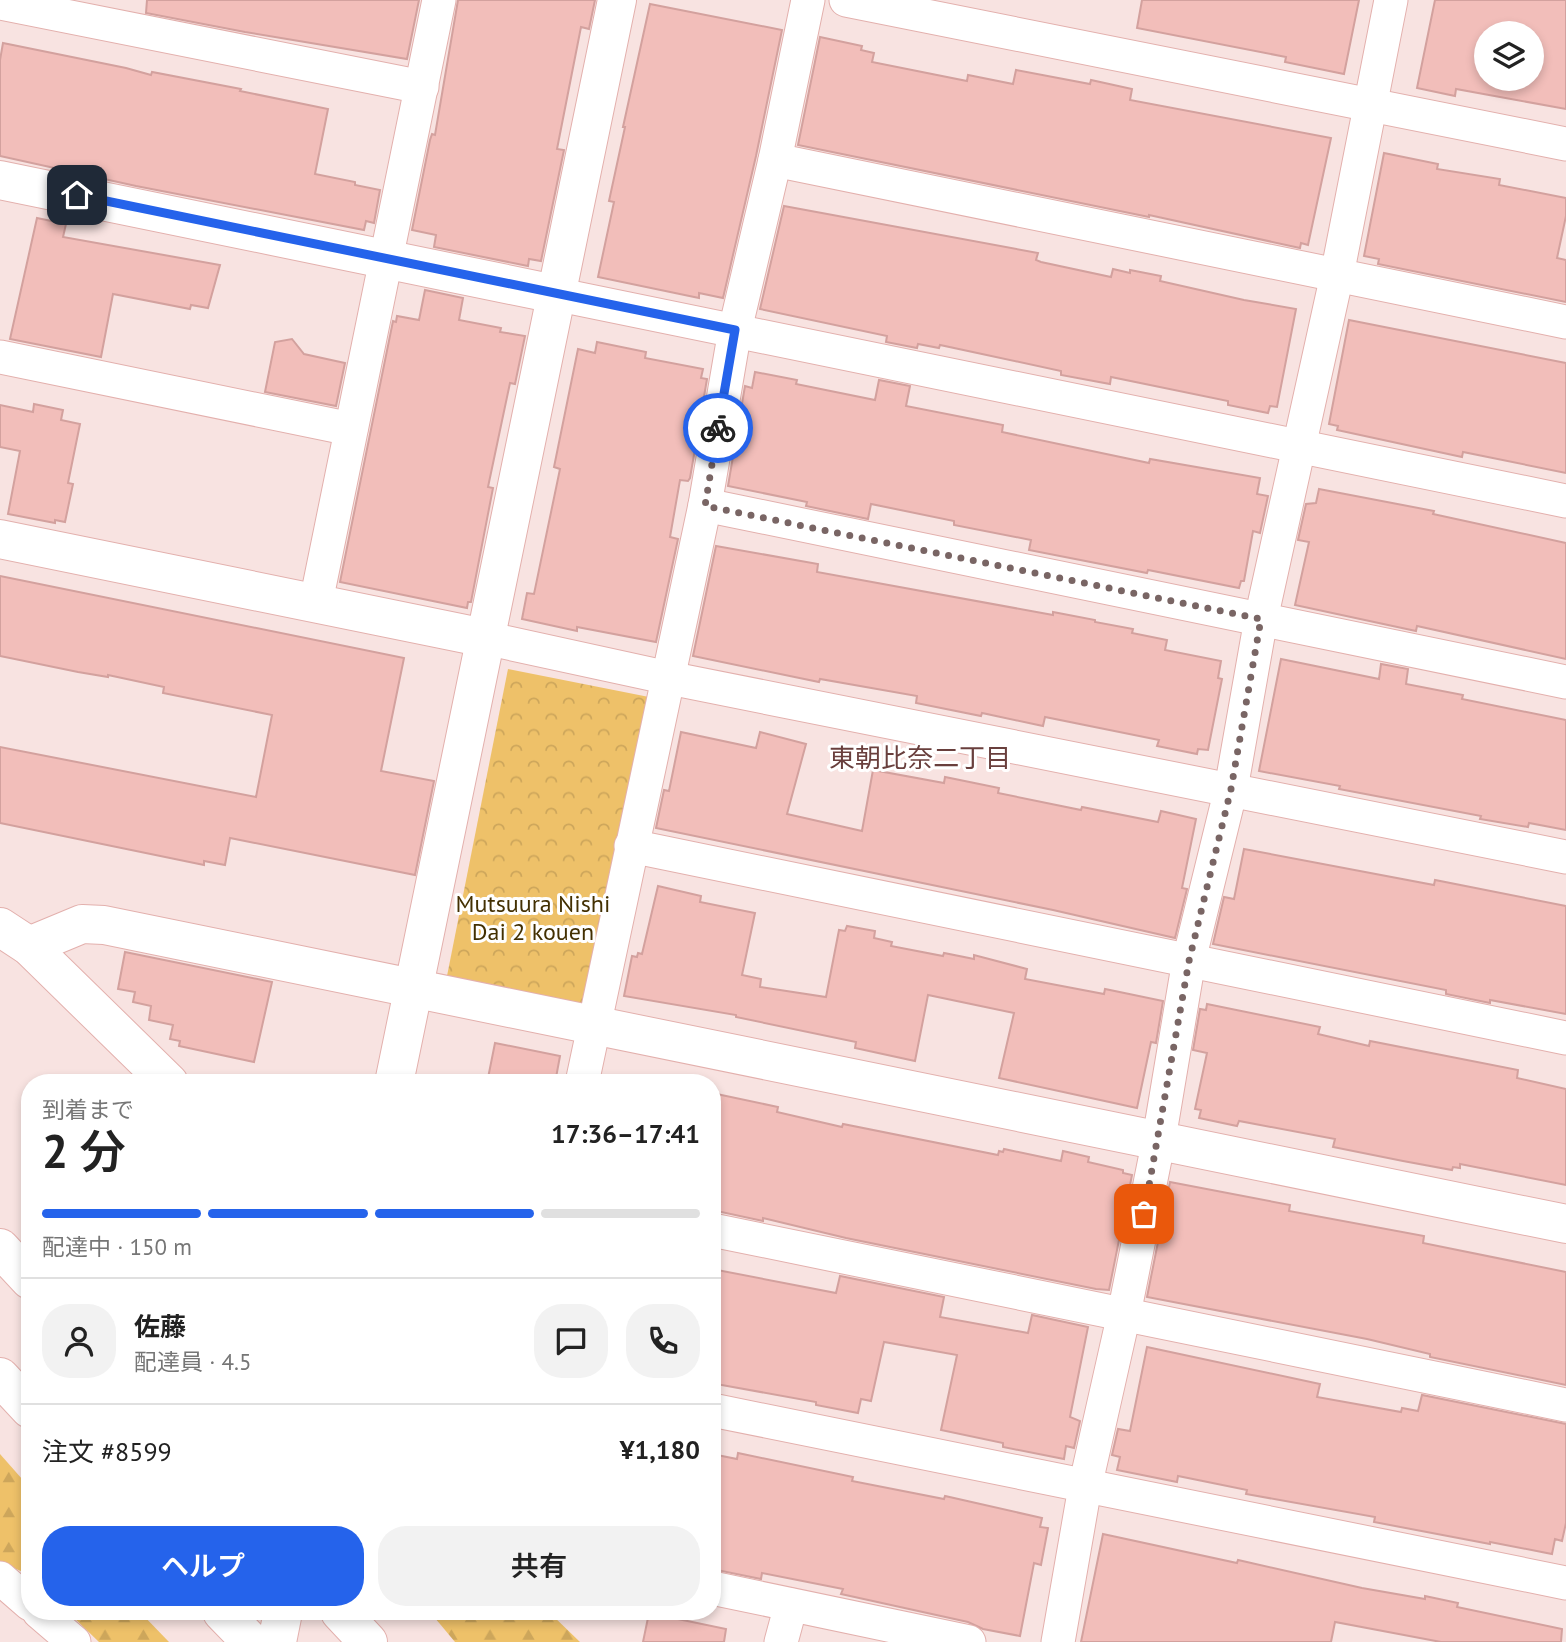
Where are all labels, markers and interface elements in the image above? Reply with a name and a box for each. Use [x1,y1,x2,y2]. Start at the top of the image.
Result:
map controls [1474,21,1544,91]
button: layers [1474,21,1544,91]
pin [47,165,107,225]
icon: home [58,176,96,214]
courier [683,393,753,463]
icon: bike [699,409,737,447]
district label: 東朝比奈二丁目 [829,741,1011,774]
park label: Mutsuura Nishi Dai 2 kouen [456,888,610,947]
text: 到着まで [42,1095,134,1124]
text: 17:36–17:41 [551,1117,700,1150]
text: 2 分 [42,1121,126,1181]
pin [1114,1184,1174,1244]
icon: bag [1125,1195,1163,1233]
text: 配達中 · 150 m [42,1232,192,1261]
button: person [42,1304,116,1378]
button: chat [534,1304,608,1378]
button: phone [626,1304,700,1378]
text: 佐藤 [134,1310,186,1343]
text: 配達員 · 4.5 [134,1347,251,1376]
text: ¥1,180 [620,1433,700,1466]
text: 注文 #8599 [42,1435,172,1468]
button: ヘルプ [42,1526,364,1606]
button: 共有 [378,1526,700,1606]

